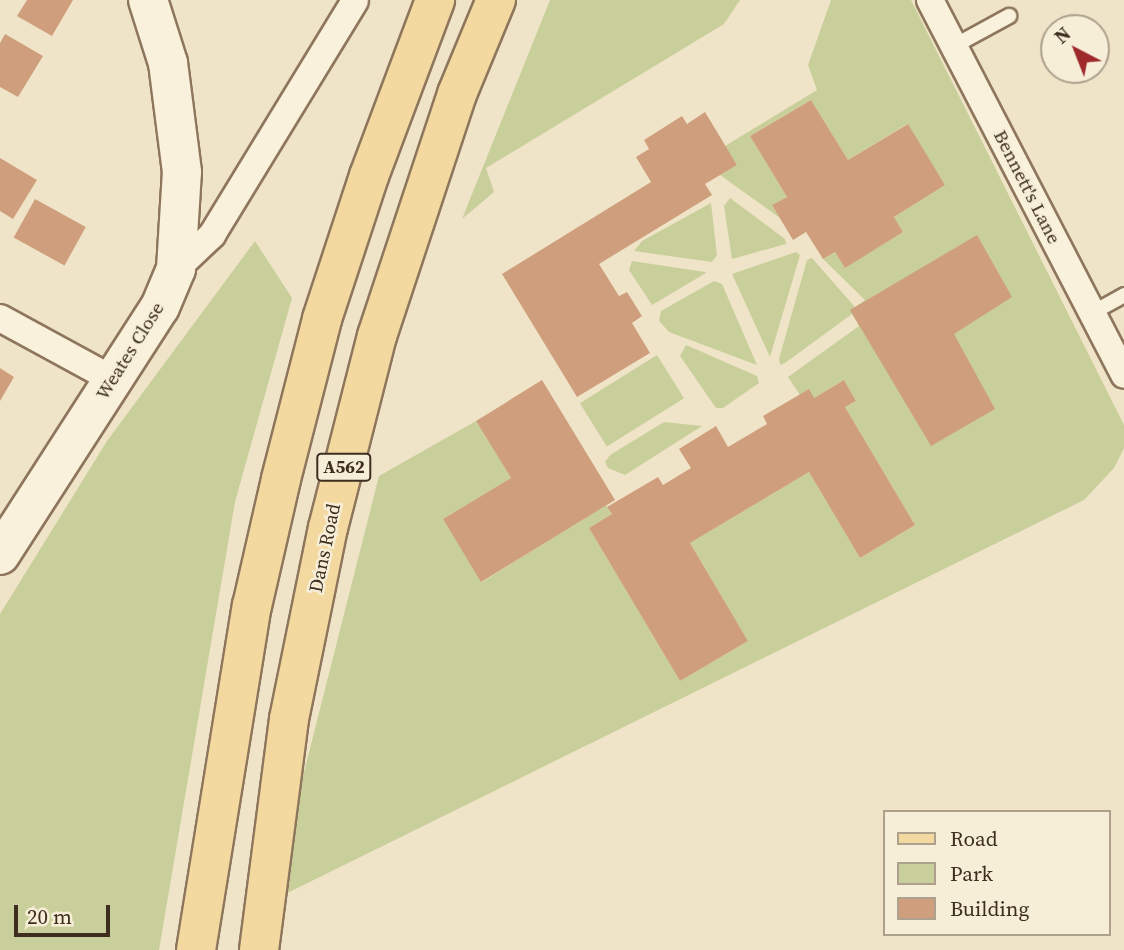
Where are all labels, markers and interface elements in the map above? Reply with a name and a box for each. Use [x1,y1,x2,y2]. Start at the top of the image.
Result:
north arrow [1040,14,1110,84]
text: N [1048,21,1076,49]
street label: Bennett's Lane [989,126,1065,248]
street label: Weates Close [91,298,169,404]
road number: A562 [316,452,372,481]
street label: Dans Road [304,501,346,595]
legend [883,810,1110,936]
text: Road [950,824,998,853]
text: Park [950,859,993,888]
scale bar [18,890,114,934]
text: Building [950,894,1029,923]
text: 20 m [27,902,72,931]

